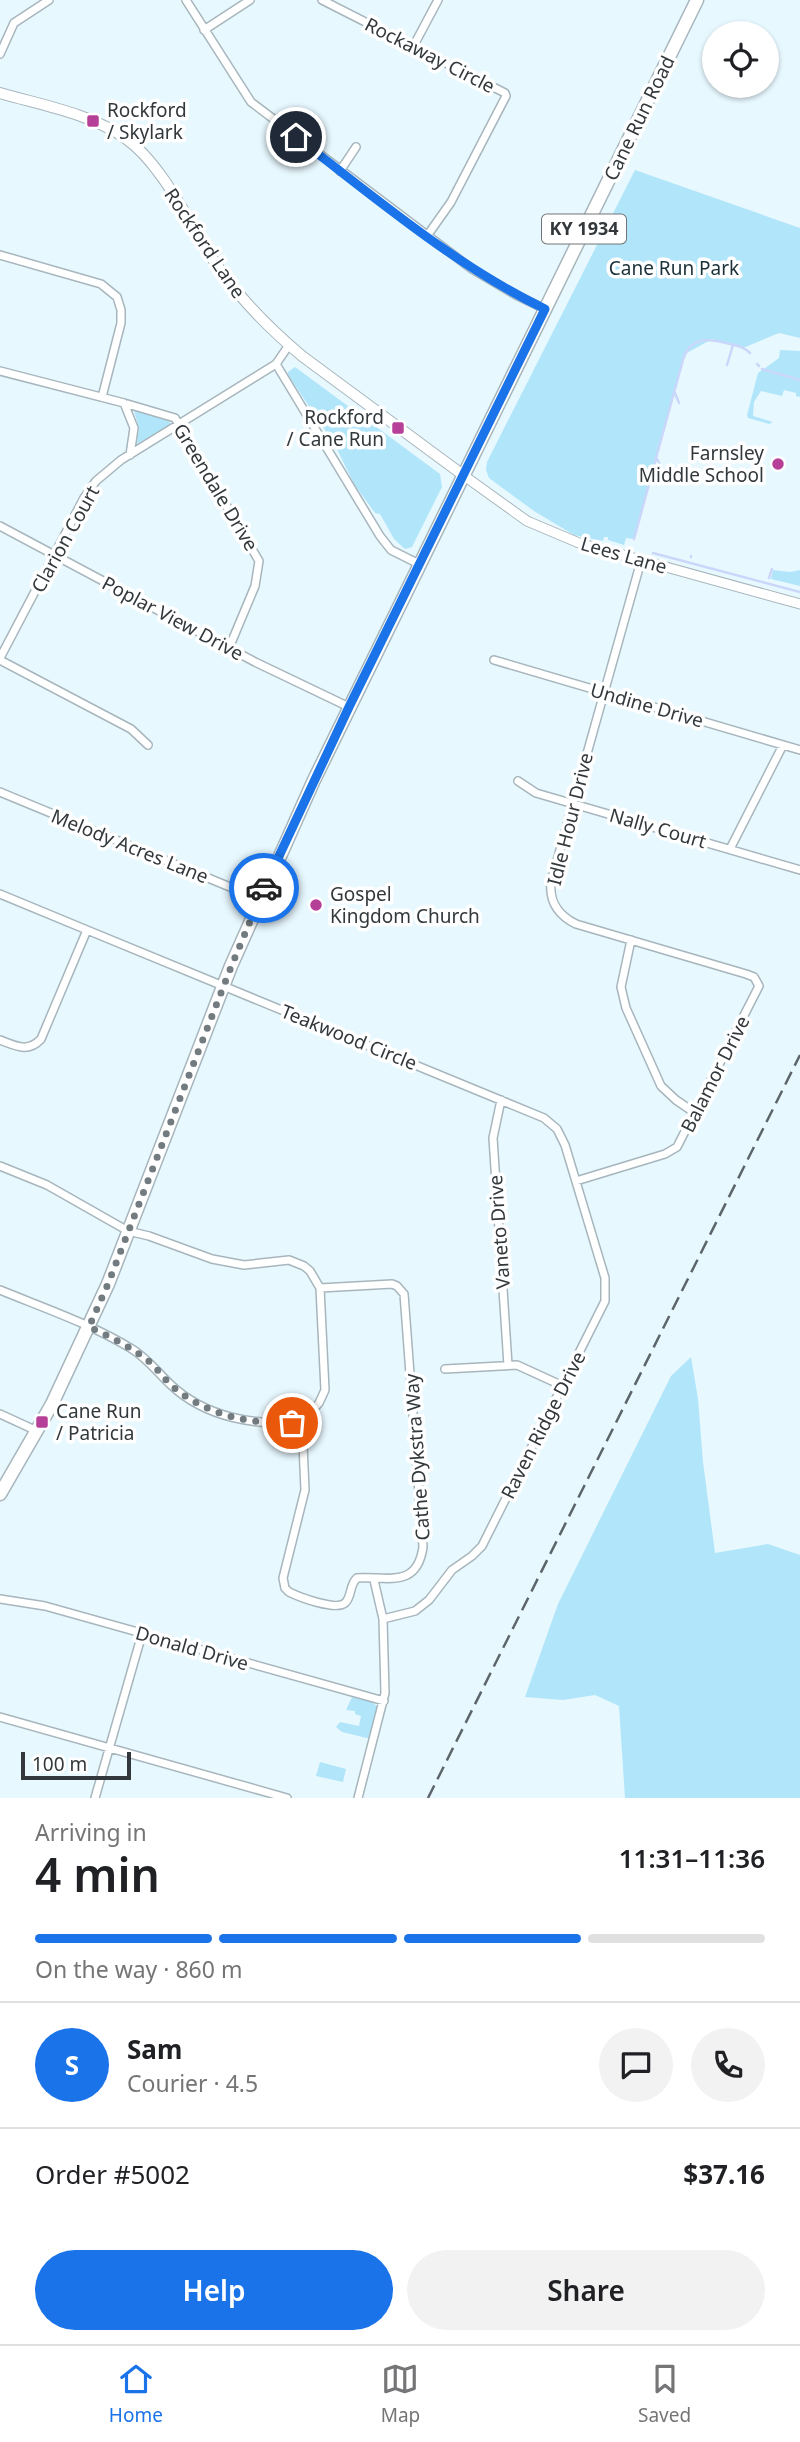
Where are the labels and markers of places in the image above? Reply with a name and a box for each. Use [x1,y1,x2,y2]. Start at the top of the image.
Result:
place label: Rockford / Skylark [107,97,187,145]
pin [266,107,326,167]
marker: Rockford / Skylark [85,113,101,129]
place label: Rockford / Cane Run [287,404,384,452]
marker: Rockford / Cane Run [390,420,406,436]
place label: Farnsley Middle School [639,440,764,488]
marker: Farnsley Middle School [770,456,786,472]
place label: Gospel Kingdom Church [330,881,480,929]
marker: Gospel Kingdom Church [308,897,324,913]
pin [262,1393,322,1453]
place label: Cane Run / Patricia [56,1398,141,1446]
marker: Cane Run / Patricia [34,1414,50,1430]

